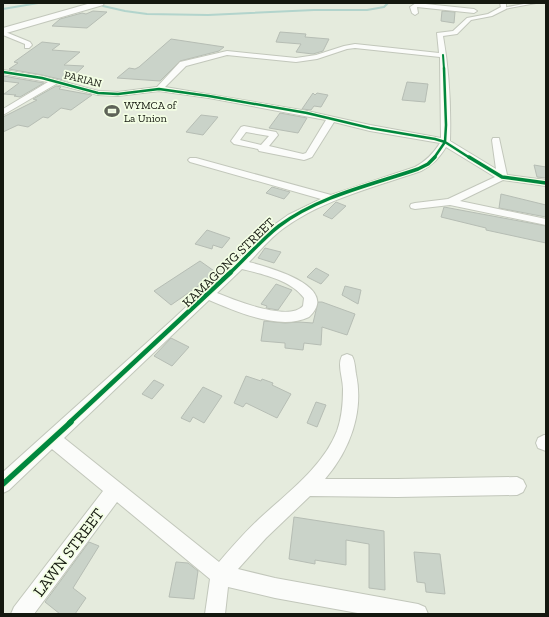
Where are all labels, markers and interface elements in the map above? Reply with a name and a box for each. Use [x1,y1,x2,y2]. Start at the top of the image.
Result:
street label: PARIAN [63,69,103,90]
place label: WYMCA of La Union [124,99,178,125]
sports icon: WYMCA of La Union [103,102,121,120]
street label: KAMAGONG STREET [179,214,278,310]
street label: LAWN STREET [29,504,108,600]

